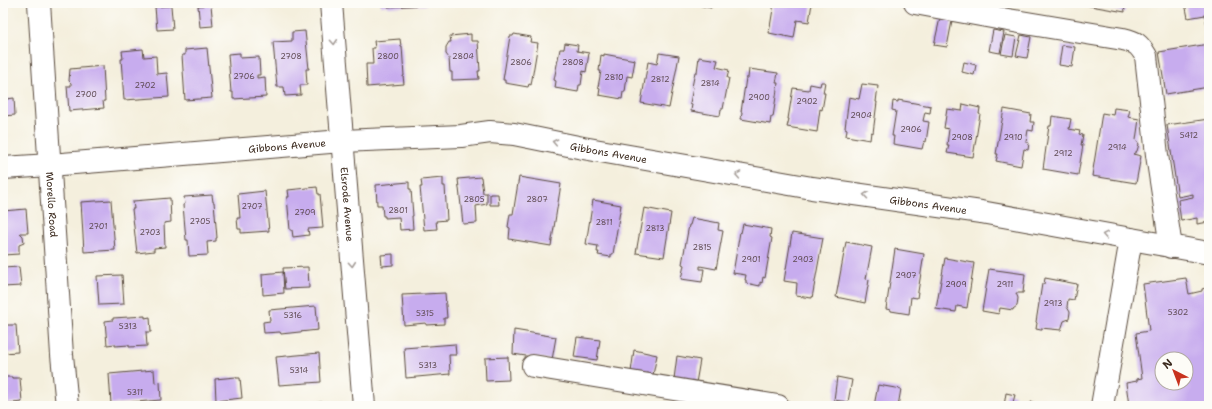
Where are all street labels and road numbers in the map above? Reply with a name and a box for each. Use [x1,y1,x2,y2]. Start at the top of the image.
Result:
street label: Gibbons Avenue [248,136,327,156]
street label: Gibbons Avenue [569,140,648,166]
street label: Elsrode Avenue [337,167,357,242]
street label: Morello Road [43,171,60,238]
street label: Gibbons Avenue [889,193,968,217]

